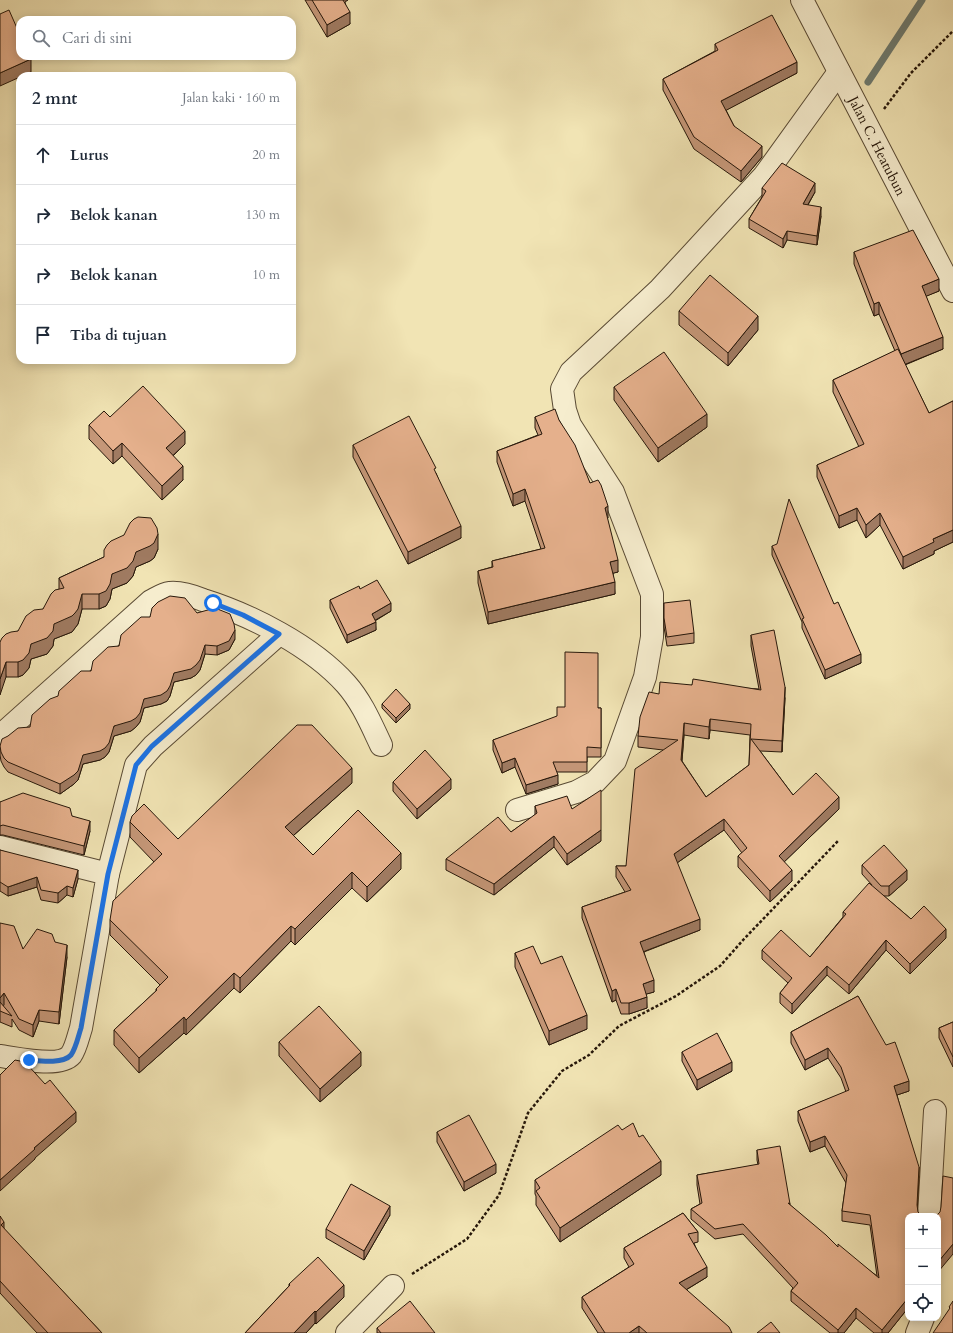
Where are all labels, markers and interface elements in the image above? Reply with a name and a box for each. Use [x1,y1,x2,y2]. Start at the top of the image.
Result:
search box [16,16,296,60]
icon: search [30,27,52,49]
text: Cari di sini [62,28,132,48]
text: 2 mnt [32,87,77,110]
text: Jalan kaki · 160 m [182,89,280,107]
street label: Jalan C. Heatubun [843,91,910,199]
icon: ahead [32,144,54,166]
text: Lurus [70,145,109,165]
text: 20 m [252,146,280,164]
icon: right [32,204,54,226]
text: Belok kanan [70,205,158,225]
text: 130 m [246,206,280,224]
icon: right [32,264,54,286]
text: Belok kanan [70,265,158,285]
text: 10 m [252,266,280,284]
icon: arrive [32,324,54,346]
text: Tiba di tujuan [70,325,167,345]
route start [204,594,222,612]
route end [20,1051,38,1069]
map controls [905,1213,941,1321]
button: + [905,1213,941,1249]
button: − [905,1249,941,1285]
button: locate [905,1285,941,1321]

